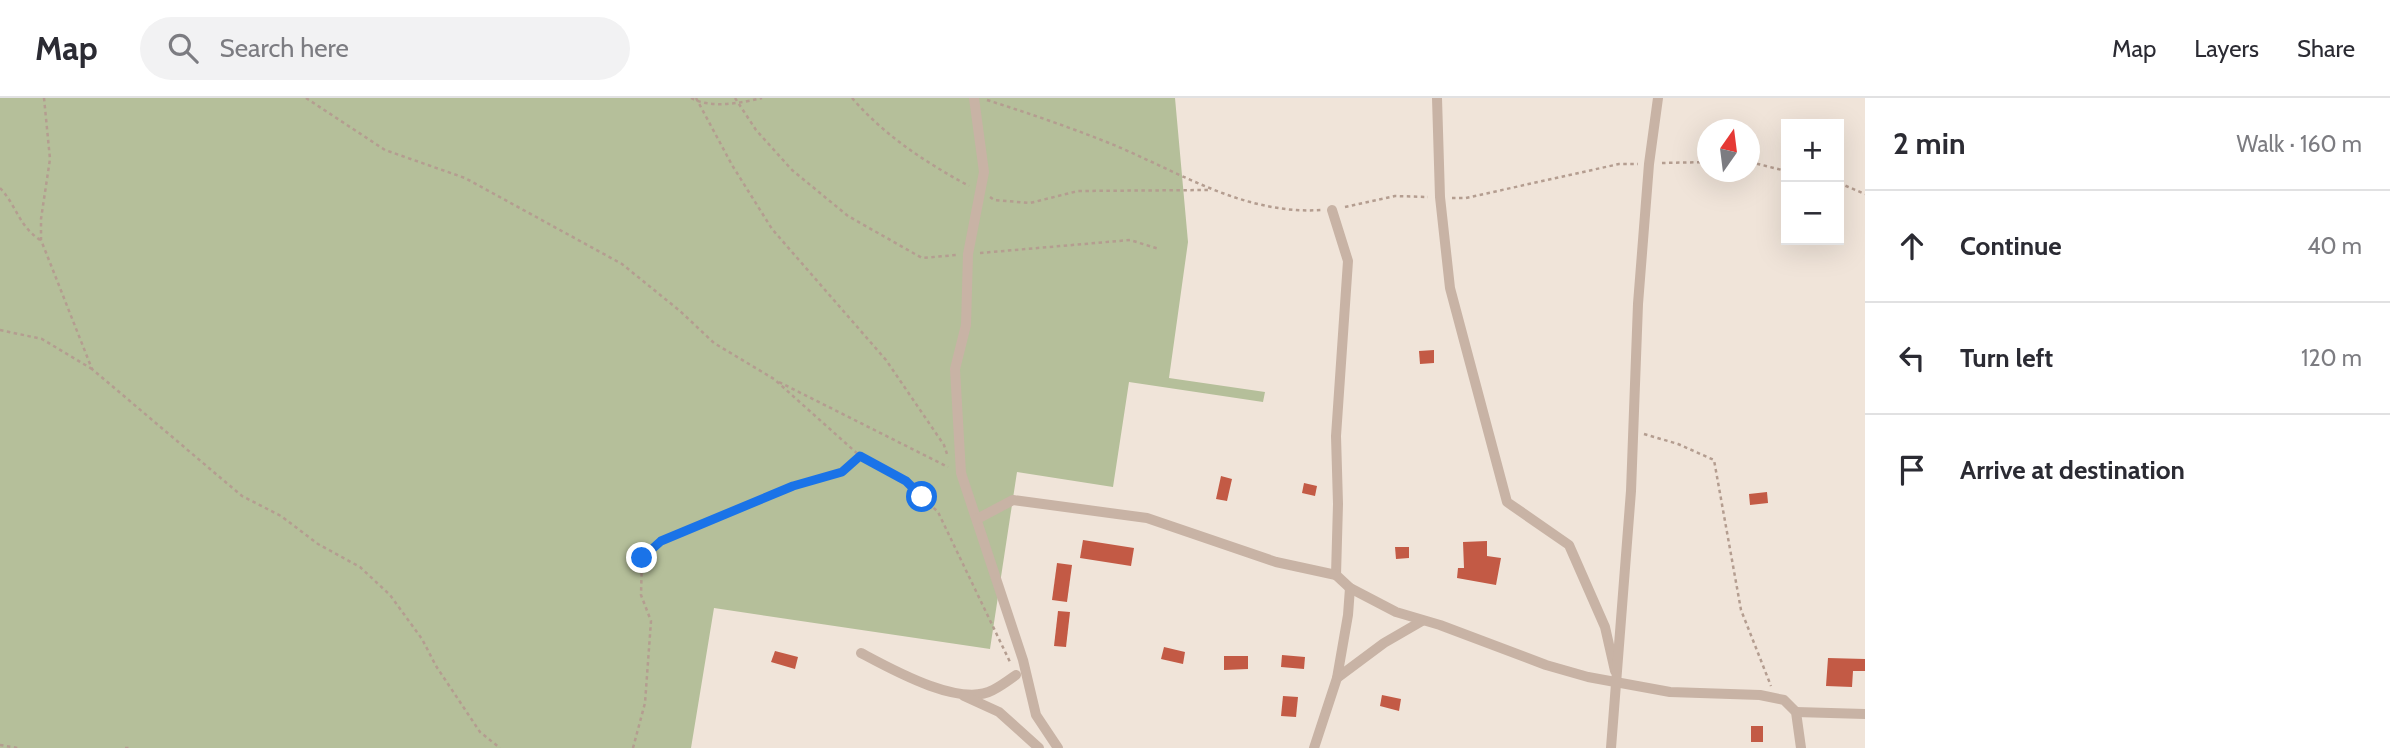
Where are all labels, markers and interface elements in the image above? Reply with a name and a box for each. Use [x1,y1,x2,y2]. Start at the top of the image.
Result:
search box [140,17,630,80]
text: Map [35,28,98,68]
icon: search [164,29,202,67]
text: Search here [220,32,349,64]
text: Map [2112,34,2156,63]
text: Layers [2194,34,2259,63]
text: Share [2297,34,2355,63]
north arrow [1697,119,1760,182]
map controls [1781,119,1844,245]
button: + [1781,119,1844,182]
text: 2 min [1893,125,1965,162]
text: Walk · 160 m [2237,130,2362,158]
button: − [1781,182,1844,245]
icon: ahead [1893,227,1931,265]
text: Continue [1960,230,2062,262]
text: 40 m [2307,232,2362,260]
icon: left [1893,339,1931,377]
text: Turn left [1960,342,2053,374]
text: 120 m [2301,344,2362,372]
icon: arrive [1893,451,1931,489]
text: Arrive at destination [1960,454,2185,486]
route start [906,481,937,512]
route end [626,542,657,573]

